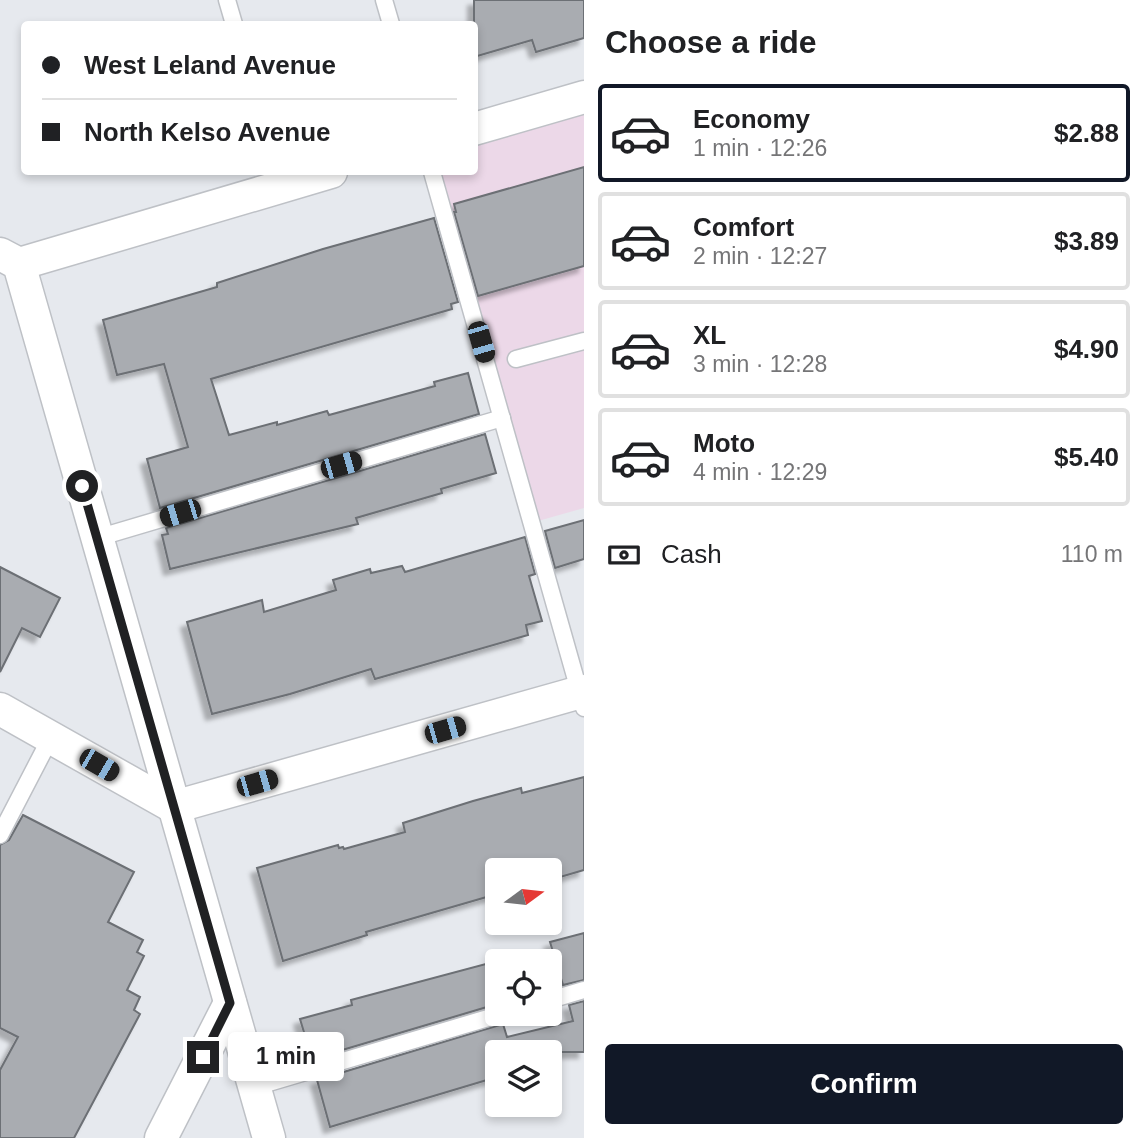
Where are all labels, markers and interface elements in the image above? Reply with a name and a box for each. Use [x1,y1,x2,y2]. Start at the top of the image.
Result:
text: Choose a ride [605,24,817,60]
text: West Leland Avenue [84,50,336,80]
icon: car [609,102,672,165]
text: Economy [693,104,810,134]
text: North Kelso Avenue [84,117,331,147]
text: $2.88 [1054,118,1119,148]
text: 1 min · 12:26 [693,135,827,161]
icon: car [609,210,672,273]
text: Comfort [693,212,794,242]
text: $3.89 [1054,226,1119,256]
text: 2 min · 12:27 [693,243,827,269]
icon: car [609,318,672,381]
car [466,319,497,365]
text: XL [693,320,726,350]
text: $4.90 [1054,334,1119,364]
text: 3 min · 12:28 [693,351,827,377]
icon: car [609,426,672,489]
text: Moto [693,428,755,458]
text: $5.40 [1054,442,1119,472]
car [318,449,365,481]
text: 4 min · 12:29 [693,459,827,485]
route start [66,470,98,502]
car [157,497,204,529]
icon: cash [605,536,643,574]
text: Cash [661,539,722,569]
text: 110 m [1061,541,1123,567]
car [422,714,469,746]
car [76,745,123,785]
car [234,767,281,799]
north arrow [485,858,562,934]
map controls [485,858,562,1117]
button: locate [485,949,562,1026]
callout: 1 min [228,1032,343,1082]
button: layers [485,1040,562,1117]
route end [187,1041,219,1073]
text: 1 min [256,1043,316,1069]
button: Confirm [605,1044,1123,1124]

